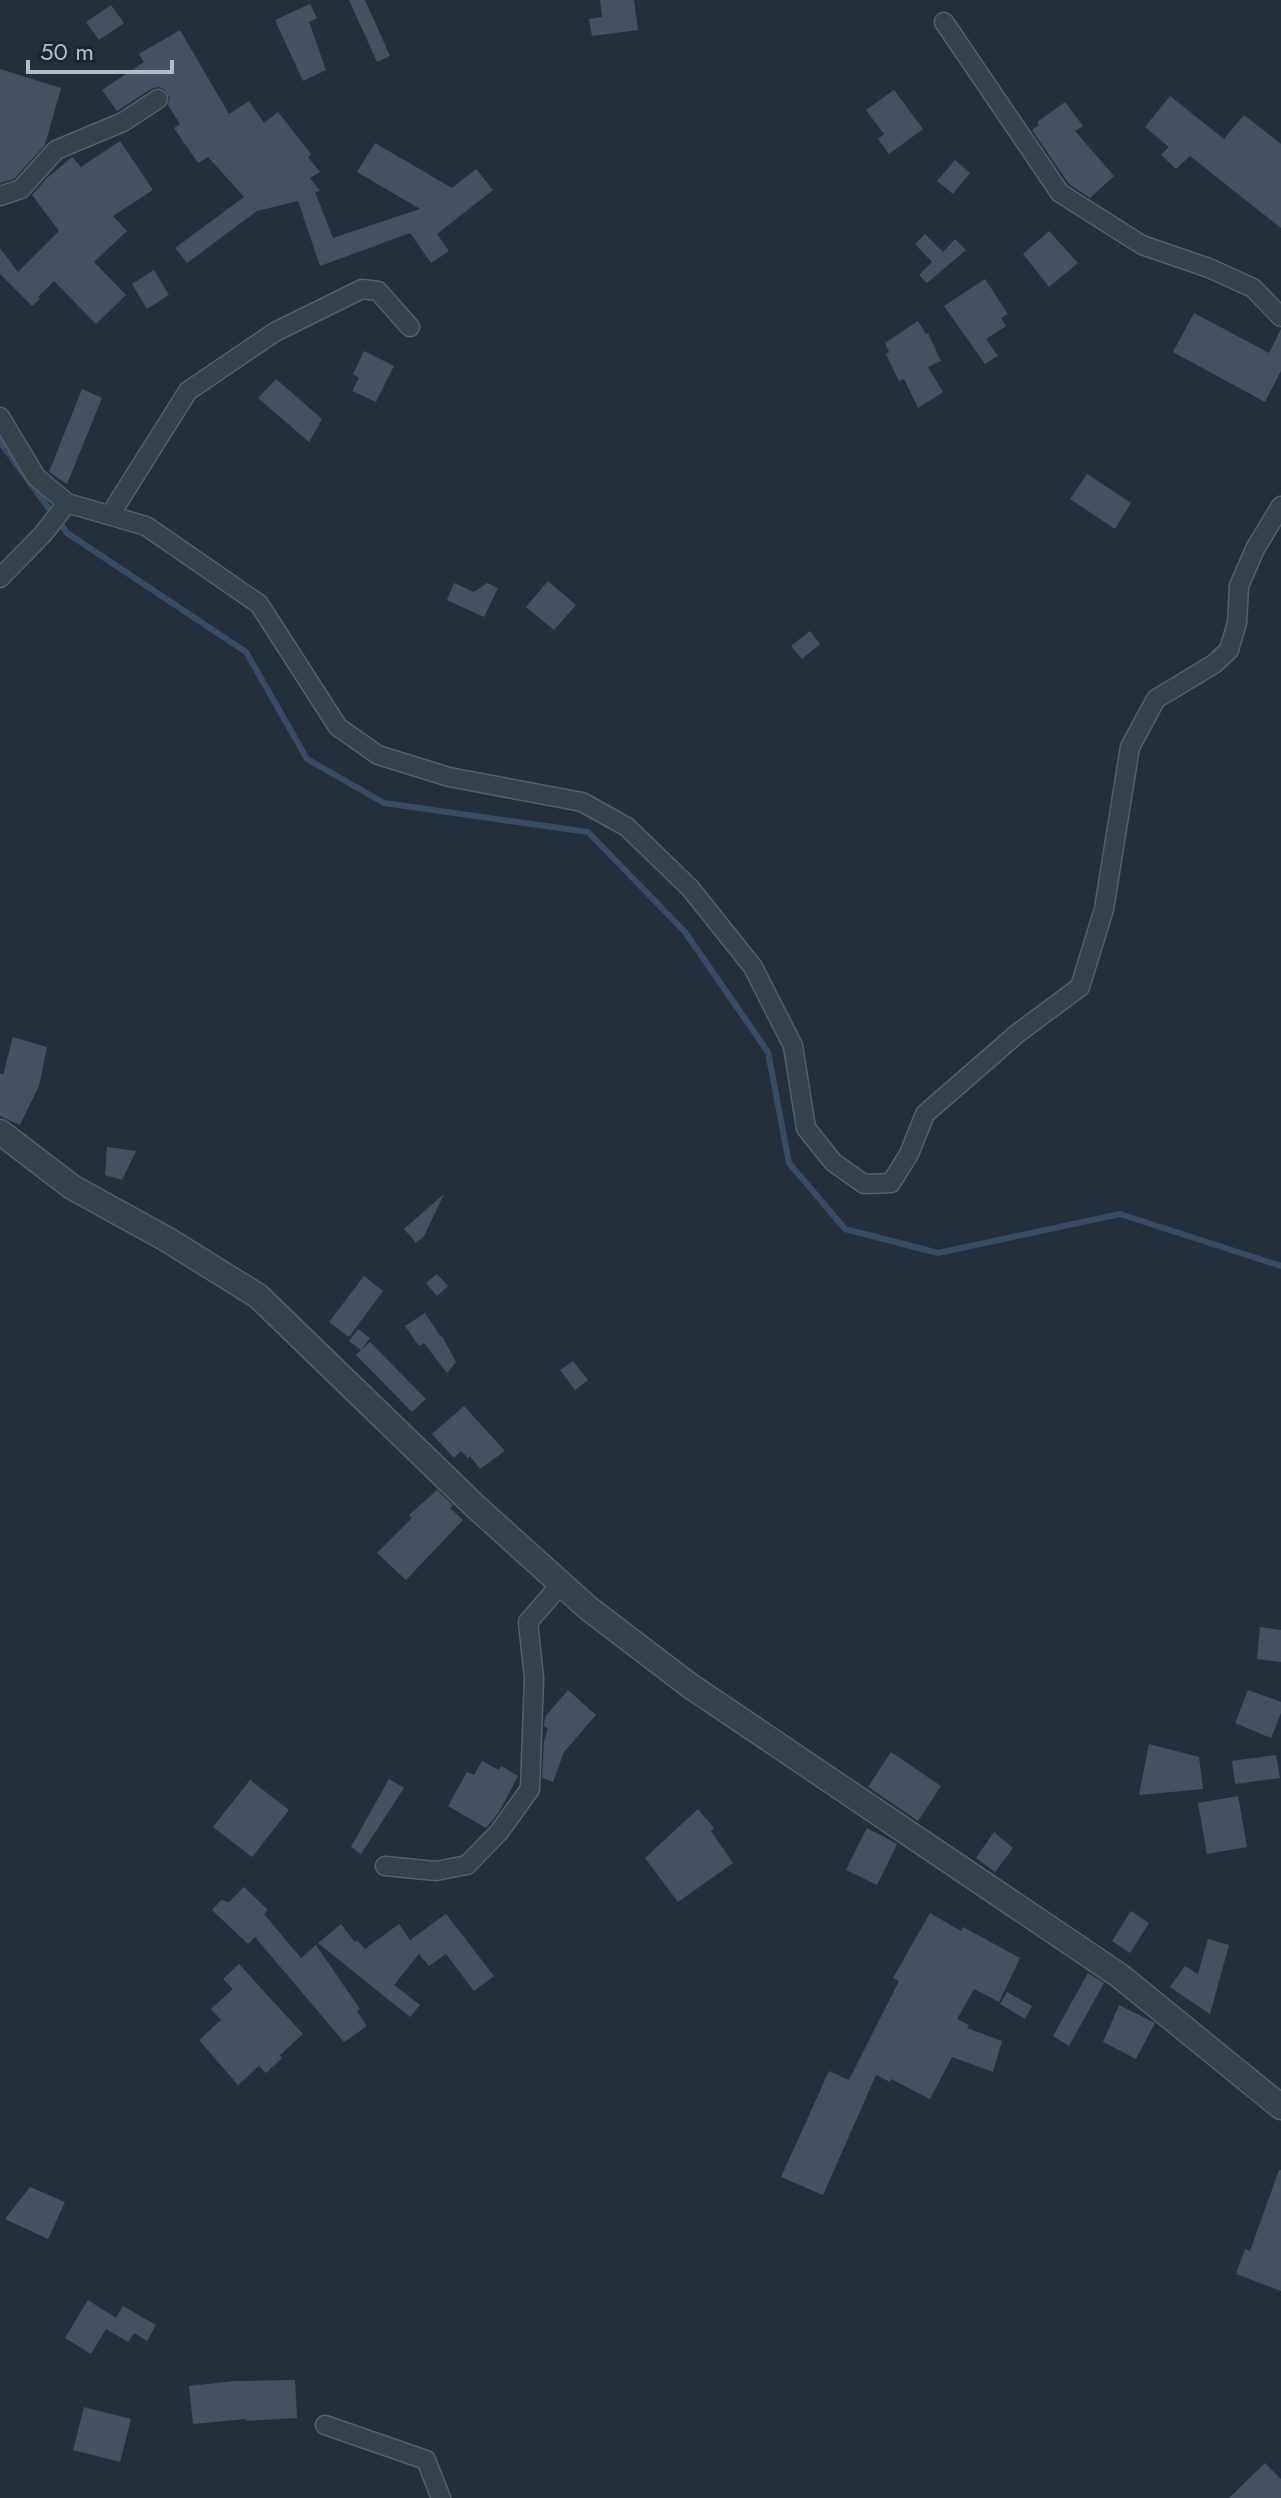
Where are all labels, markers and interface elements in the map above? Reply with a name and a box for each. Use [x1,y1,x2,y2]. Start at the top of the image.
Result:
scale bar [28,24,172,74]
text: 50 m [40,34,94,69]

